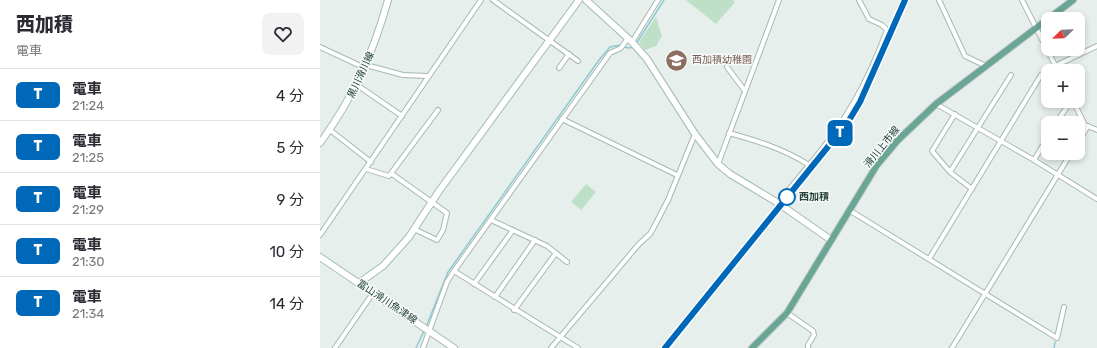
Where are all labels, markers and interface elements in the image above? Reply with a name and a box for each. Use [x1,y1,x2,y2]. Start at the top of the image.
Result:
north arrow [1041,12,1085,56]
map controls [1041,12,1085,160]
text: 西加積 [16,13,73,36]
button: heart [262,13,304,55]
text: 電車 [16,43,42,58]
school or university icon: 西加積幼稚園 [663,47,689,73]
street label: 黒川滑川線 [345,50,377,100]
place label: 西加積幼稚園 [692,54,752,66]
button: + [1041,64,1085,108]
text: 電車 [72,80,102,98]
text: T [34,86,42,103]
text: 4 分 [276,87,304,105]
text: 21:24 [72,98,104,113]
button: − [1041,116,1085,160]
line badge: T [827,120,853,146]
text: T [836,124,844,141]
street label: 滑川上市線 [862,124,902,170]
text: 電車 [72,132,102,150]
text: T [34,138,42,155]
text: 5 分 [276,139,304,157]
text: 21:25 [72,150,104,165]
text: 電車 [72,184,102,202]
marker: 西加積 [778,188,796,206]
text: T [34,190,42,207]
text: 9 分 [276,191,304,209]
place label: 西加積 [799,191,829,203]
text: 21:29 [72,202,104,217]
text: 電車 [72,236,102,254]
text: T [34,242,42,259]
text: 10 分 [269,243,304,261]
text: 21:30 [72,254,105,269]
street label: 富山滑川魚津線 [355,277,419,327]
text: 電車 [72,288,102,306]
text: T [34,294,42,311]
text: 14 分 [270,295,304,313]
text: 21:34 [72,306,104,321]

